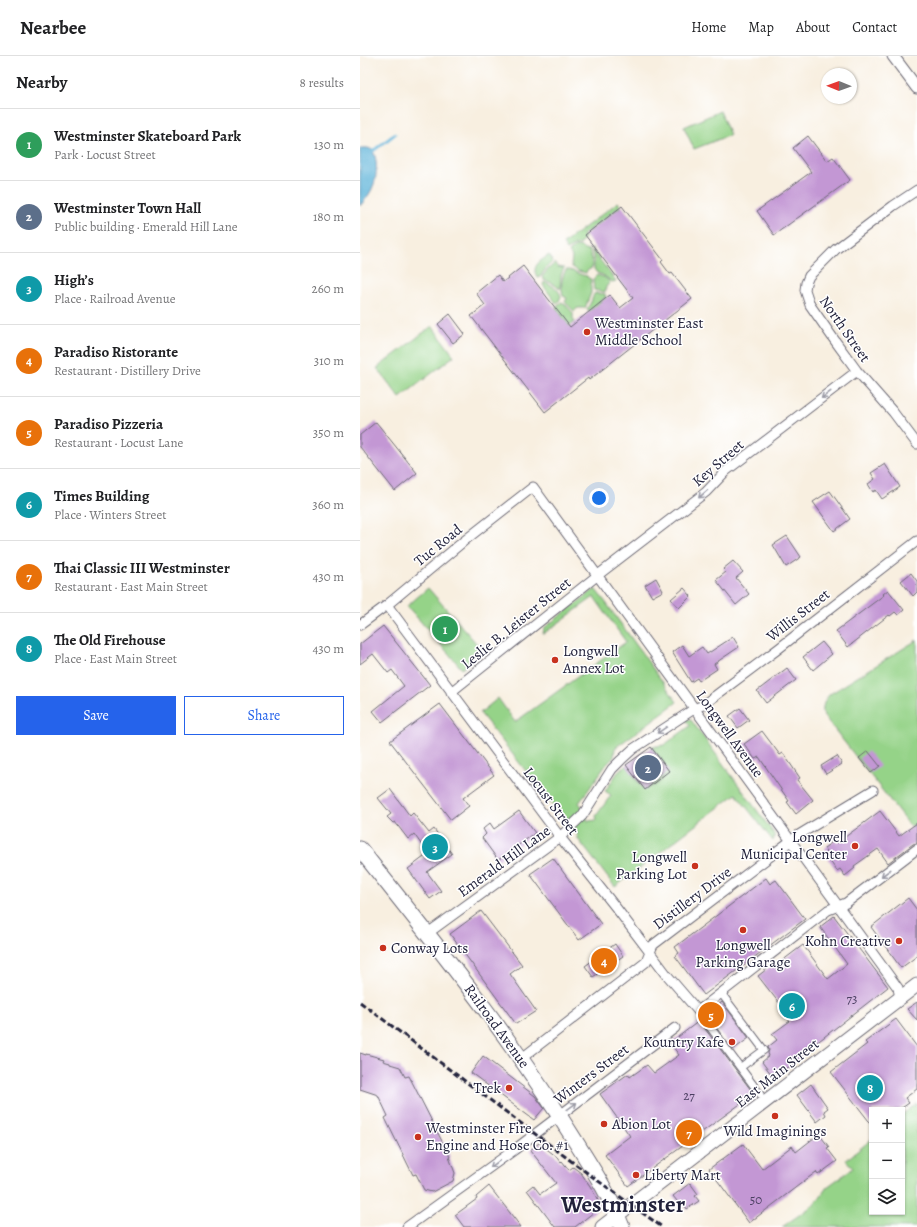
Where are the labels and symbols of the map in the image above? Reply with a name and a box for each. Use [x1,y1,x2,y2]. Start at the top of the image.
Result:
north arrow [821,68,857,104]
street label: North Street [815,292,875,366]
place label: Westminster East Middle School [594,313,703,350]
marker: Westminster East Middle School [582,327,592,337]
one-way arrow [820,390,831,399]
street label: Key Street [688,435,748,491]
your location [589,488,609,508]
one-way arrow [698,489,708,498]
street label: Tuc Road [410,519,467,571]
street label: Leslie B. Leister Street [457,573,575,673]
street label: Willis Street [761,584,834,647]
pin: 1 [432,614,458,644]
place label: Longwell Annex Lot [562,641,624,678]
marker: Longwell Annex Lot [550,655,560,665]
street label: Longwell Avenue [692,687,768,782]
one-way arrow [657,726,668,734]
pin: 2 [635,753,661,783]
street label: Locust Street [519,763,583,839]
street label: Emerald Hill Lane [454,820,555,901]
place label: Longwell Municipal Center [740,827,847,864]
pin: 3 [422,832,448,862]
marker: Longwell Municipal Center [850,841,860,851]
place label: Longwell Parking Lot [616,847,687,884]
marker: Longwell Parking Lot [690,861,700,871]
street label: Distillery Drive [649,862,736,934]
one-way arrow [880,869,891,877]
marker: Longwell Parking Garage [738,925,748,935]
place label: Kohn Creative [805,931,891,951]
place label: Longwell Parking Garage [696,935,791,972]
marker: Kohn Creative [894,936,904,946]
place label: Conway Lots [391,938,468,958]
marker: Conway Lots [378,943,388,953]
pin: 4 [591,946,617,976]
street label: Railroad Avenue [460,980,534,1072]
house number: 73 [847,990,857,1007]
pin: 6 [779,991,805,1021]
pin: 5 [698,1000,724,1030]
place label: Kountry Kafe [643,1032,724,1052]
street label: East Main Street [731,1034,823,1112]
marker: Kountry Kafe [727,1037,737,1047]
street label: Winters Street [549,1039,633,1109]
pin: 8 [857,1073,883,1103]
place label: Trek [473,1078,502,1098]
marker: Trek [504,1083,514,1093]
house number: 27 [683,1087,695,1104]
one-way arrow [566,1102,577,1110]
marker: Wild Imaginings [770,1111,780,1121]
place label: Abion Lot [611,1114,671,1134]
place label: Westminster Fire Engine and Hose Co. #1 [425,1118,569,1155]
pin: 7 [676,1118,702,1148]
marker: Abion Lot [599,1119,609,1129]
place label: Wild Imaginings [723,1121,827,1141]
marker: Westminster Fire Engine and Hose Co. #1 [413,1132,423,1142]
one-way arrow [490,1160,501,1168]
place label: Liberty Mart [644,1165,721,1185]
marker: Liberty Mart [631,1170,641,1180]
district label: Westminster [560,1189,686,1220]
house number: 50 [750,1191,762,1208]

